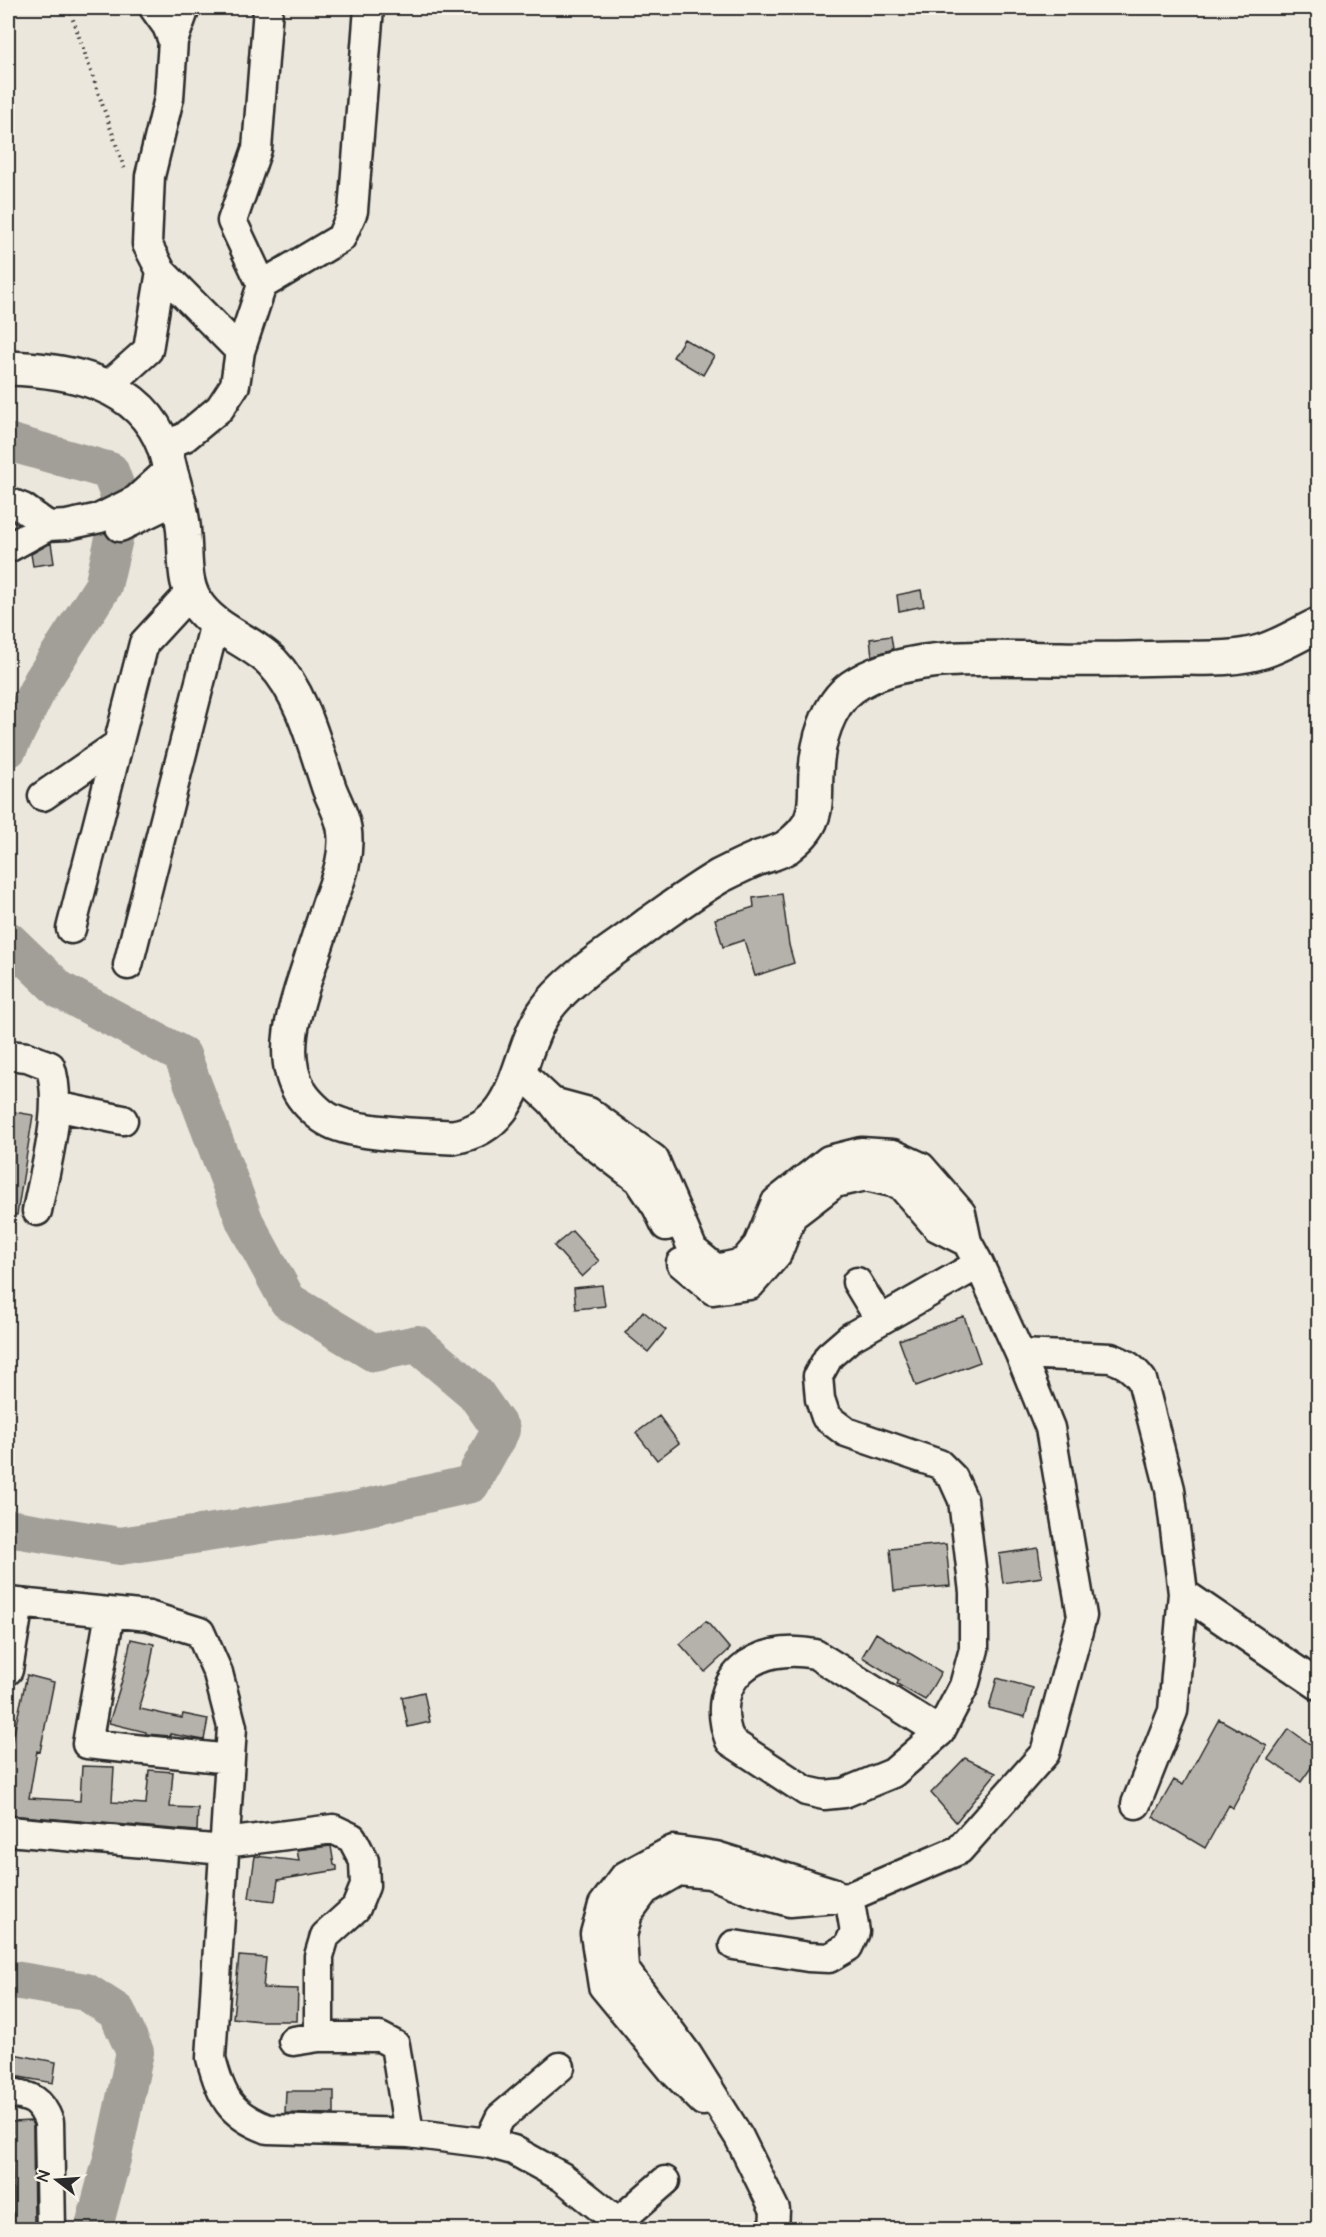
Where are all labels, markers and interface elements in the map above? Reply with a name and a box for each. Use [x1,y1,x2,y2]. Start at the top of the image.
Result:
north arrow [27,2150,87,2210]
text: N [32,2168,56,2184]

